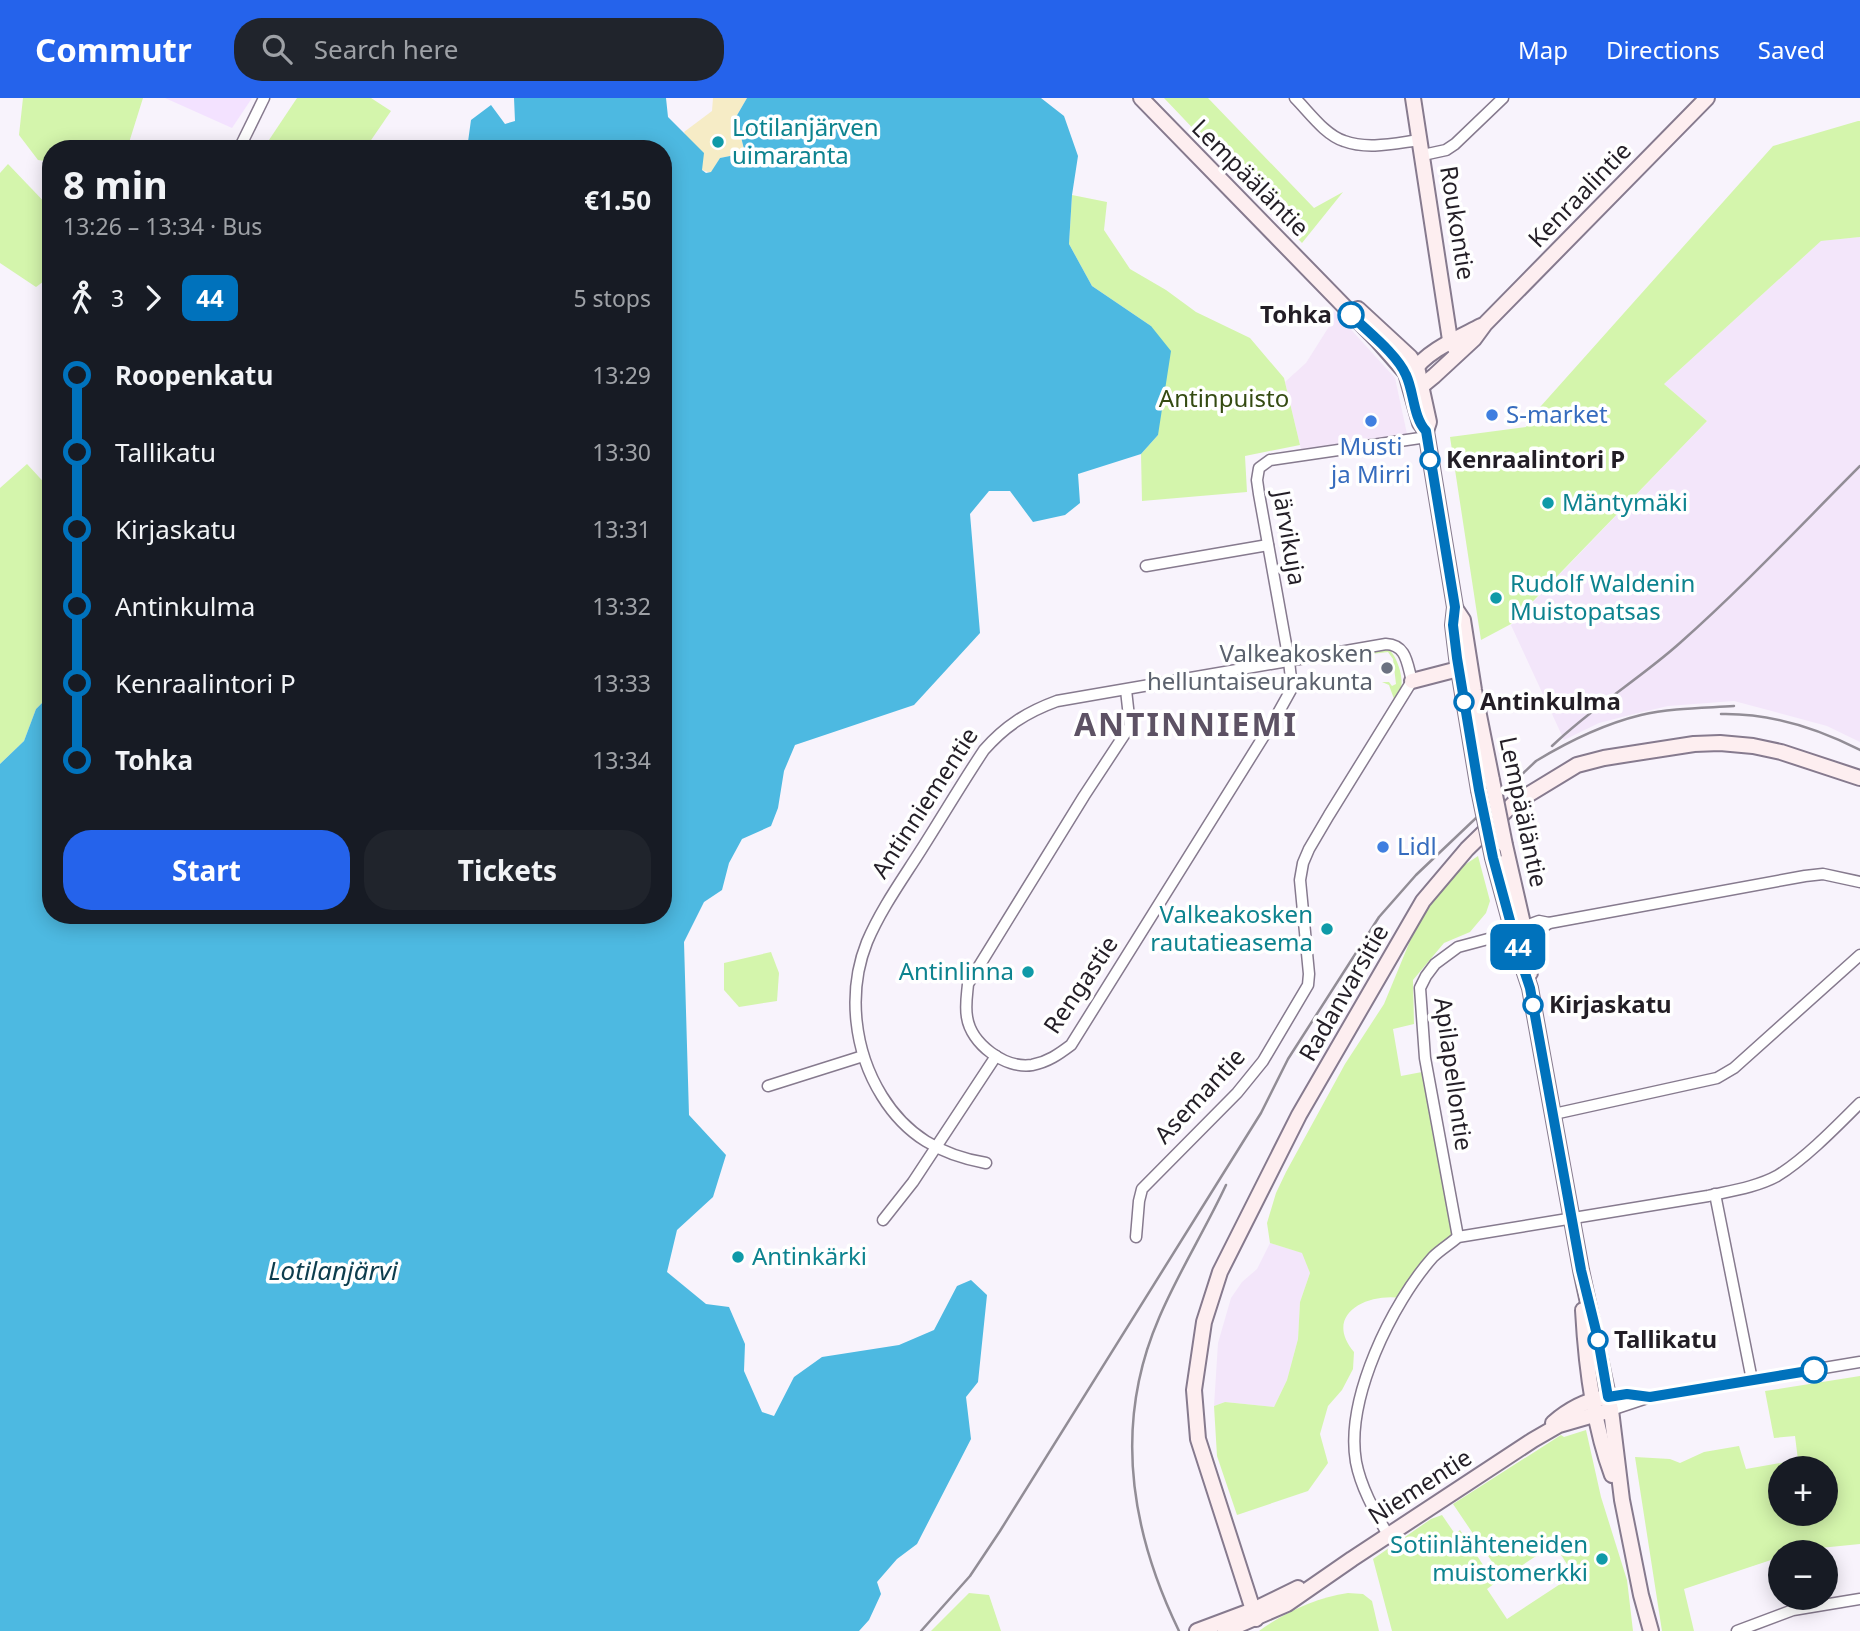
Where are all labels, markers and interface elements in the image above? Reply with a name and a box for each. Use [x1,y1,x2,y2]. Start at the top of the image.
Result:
search box [234,18,724,81]
text: Commutr [35,27,192,72]
icon: search [258,30,296,68]
text: Search here [314,31,458,67]
text: Map [1518,33,1568,66]
text: Directions [1606,33,1720,66]
text: Saved [1758,33,1825,66]
place label: Lotilanjärven uimaranta [732,110,879,171]
street label: Lempääläntie [1185,111,1317,243]
marker: Lotilanjärven uimaranta [710,134,726,150]
street label: Kenraalintie [1520,134,1638,254]
text: 8 min [63,158,168,210]
street label: Roukontie [1433,163,1484,282]
text: €1.50 [584,182,651,218]
text: 13:26 – 13:34 · Bus [63,210,262,242]
icon: walk [63,279,101,317]
icon: forward [134,279,172,317]
text: 44 [196,281,224,314]
text: 3 [111,282,124,314]
text: 5 stops [573,282,651,314]
place label: Tohka [1260,297,1332,330]
marker: Tohka [1338,302,1364,328]
text: Roopenkatu [115,357,273,393]
text: 13:29 [592,359,651,391]
park label: Antinpuisto [1159,381,1289,414]
place label: S-market [1506,397,1608,430]
marker: S-market [1484,407,1500,423]
marker: Musti ja Mirri [1363,413,1379,429]
place label: Musti ja Mirri [1329,429,1411,490]
text: Tallikatu [115,434,216,470]
text: 13:30 [592,436,651,468]
place label: Kenraalintori P [1446,442,1625,475]
marker: Kenraalintori P [1420,450,1440,470]
place label: Mäntymäki [1562,485,1688,518]
street label: Järvikuja [1266,486,1315,588]
marker: Mäntymäki [1540,495,1556,511]
text: Kirjaskatu [115,511,236,547]
text: 13:31 [592,513,651,545]
place label: Rudolf Waldenin Muistopatsas [1510,566,1695,627]
text: Antinkulma [115,588,255,624]
text: 13:32 [592,590,651,622]
marker: Rudolf Waldenin Muistopatsas [1488,590,1504,606]
place label: Valkeakosken helluntaiseurakunta [1147,636,1373,697]
marker: Valkeakosken helluntaiseurakunta [1379,660,1395,676]
text: Kenraalintori P [115,665,296,701]
text: 13:33 [592,667,651,699]
place label: Antinkulma [1480,684,1621,717]
marker: Antinkulma [1454,692,1474,712]
district label: ANTINNIEMI [1074,702,1298,745]
street label: Antinniementie [863,720,985,884]
street label: Lempääläntie [1492,733,1557,890]
text: Tohka [115,742,193,778]
text: 13:34 [592,744,651,776]
place label: Lidl [1397,829,1437,862]
button: Start [63,830,350,910]
button: Tickets [364,830,651,910]
marker: Lidl [1375,839,1391,855]
place label: Valkeakosken rautatieasema [1150,897,1313,958]
street label: Radanvarsitie [1290,918,1395,1067]
marker: Valkeakosken rautatieasema [1319,921,1335,937]
line badge: 44 [1486,924,1550,970]
street label: Rengastie [1035,929,1125,1040]
text: 44 [1504,930,1532,963]
place label: Antinlinna [899,954,1014,987]
marker: Antinlinna [1020,964,1036,980]
place label: Kirjaskatu [1549,987,1672,1020]
street label: Apilapellontie [1427,995,1482,1153]
marker: Kirjaskatu [1523,995,1543,1015]
street label: Asemantie [1146,1040,1252,1150]
place label: Antinkärki [752,1239,867,1272]
marker: Antinkärki [730,1249,746,1265]
water label: Lotilanjärvi [268,1252,399,1288]
place label: Tallikatu [1614,1322,1717,1355]
marker: Tallikatu [1588,1330,1608,1350]
unlabelled marker [1801,1357,1827,1383]
street label: Niementie [1361,1440,1477,1531]
map controls [1768,1456,1838,1610]
button: + [1768,1456,1838,1526]
place label: Sotiinlähteneiden muistomerkki [1390,1527,1588,1588]
button: − [1768,1540,1838,1610]
marker: Sotiinlähteneiden muistomerkki [1594,1551,1610,1567]

